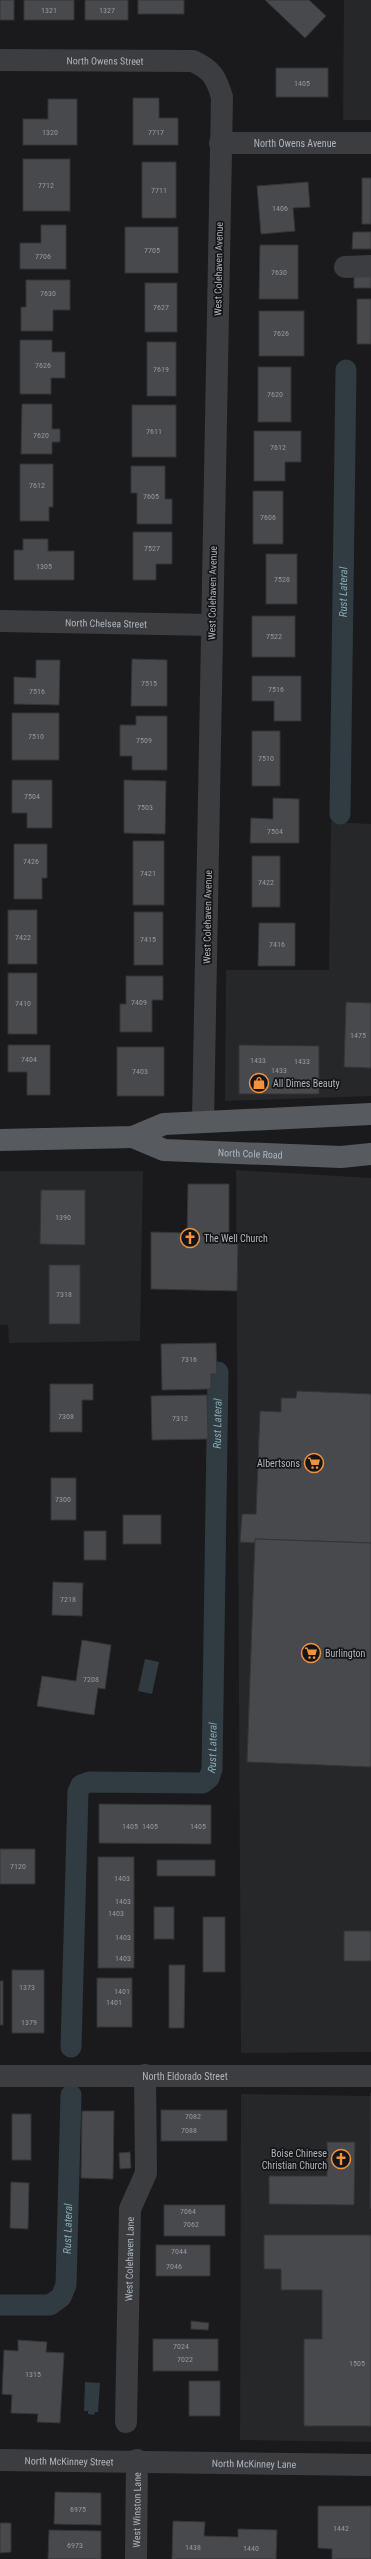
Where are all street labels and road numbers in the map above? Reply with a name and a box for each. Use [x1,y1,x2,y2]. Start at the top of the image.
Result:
street label: North Owens Street [66,55,144,67]
street label: North Owens Avenue [254,138,336,149]
street label: West Colehaven Avenue [212,222,225,316]
street label: West Colehaven Avenue [206,546,219,640]
street label: North Chelsea Street [65,617,147,630]
street label: West Colehaven Avenue [201,870,214,964]
street label: North Cole Road [218,1147,283,1161]
street label: North Eldorado Street [142,2071,228,2082]
street label: West Colehaven Lane [123,2216,136,2301]
street label: North McKinney Street [24,2455,114,2468]
street label: North McKinney Lane [212,2458,297,2470]
street label: West Winston Lane [131,2472,143,2548]

